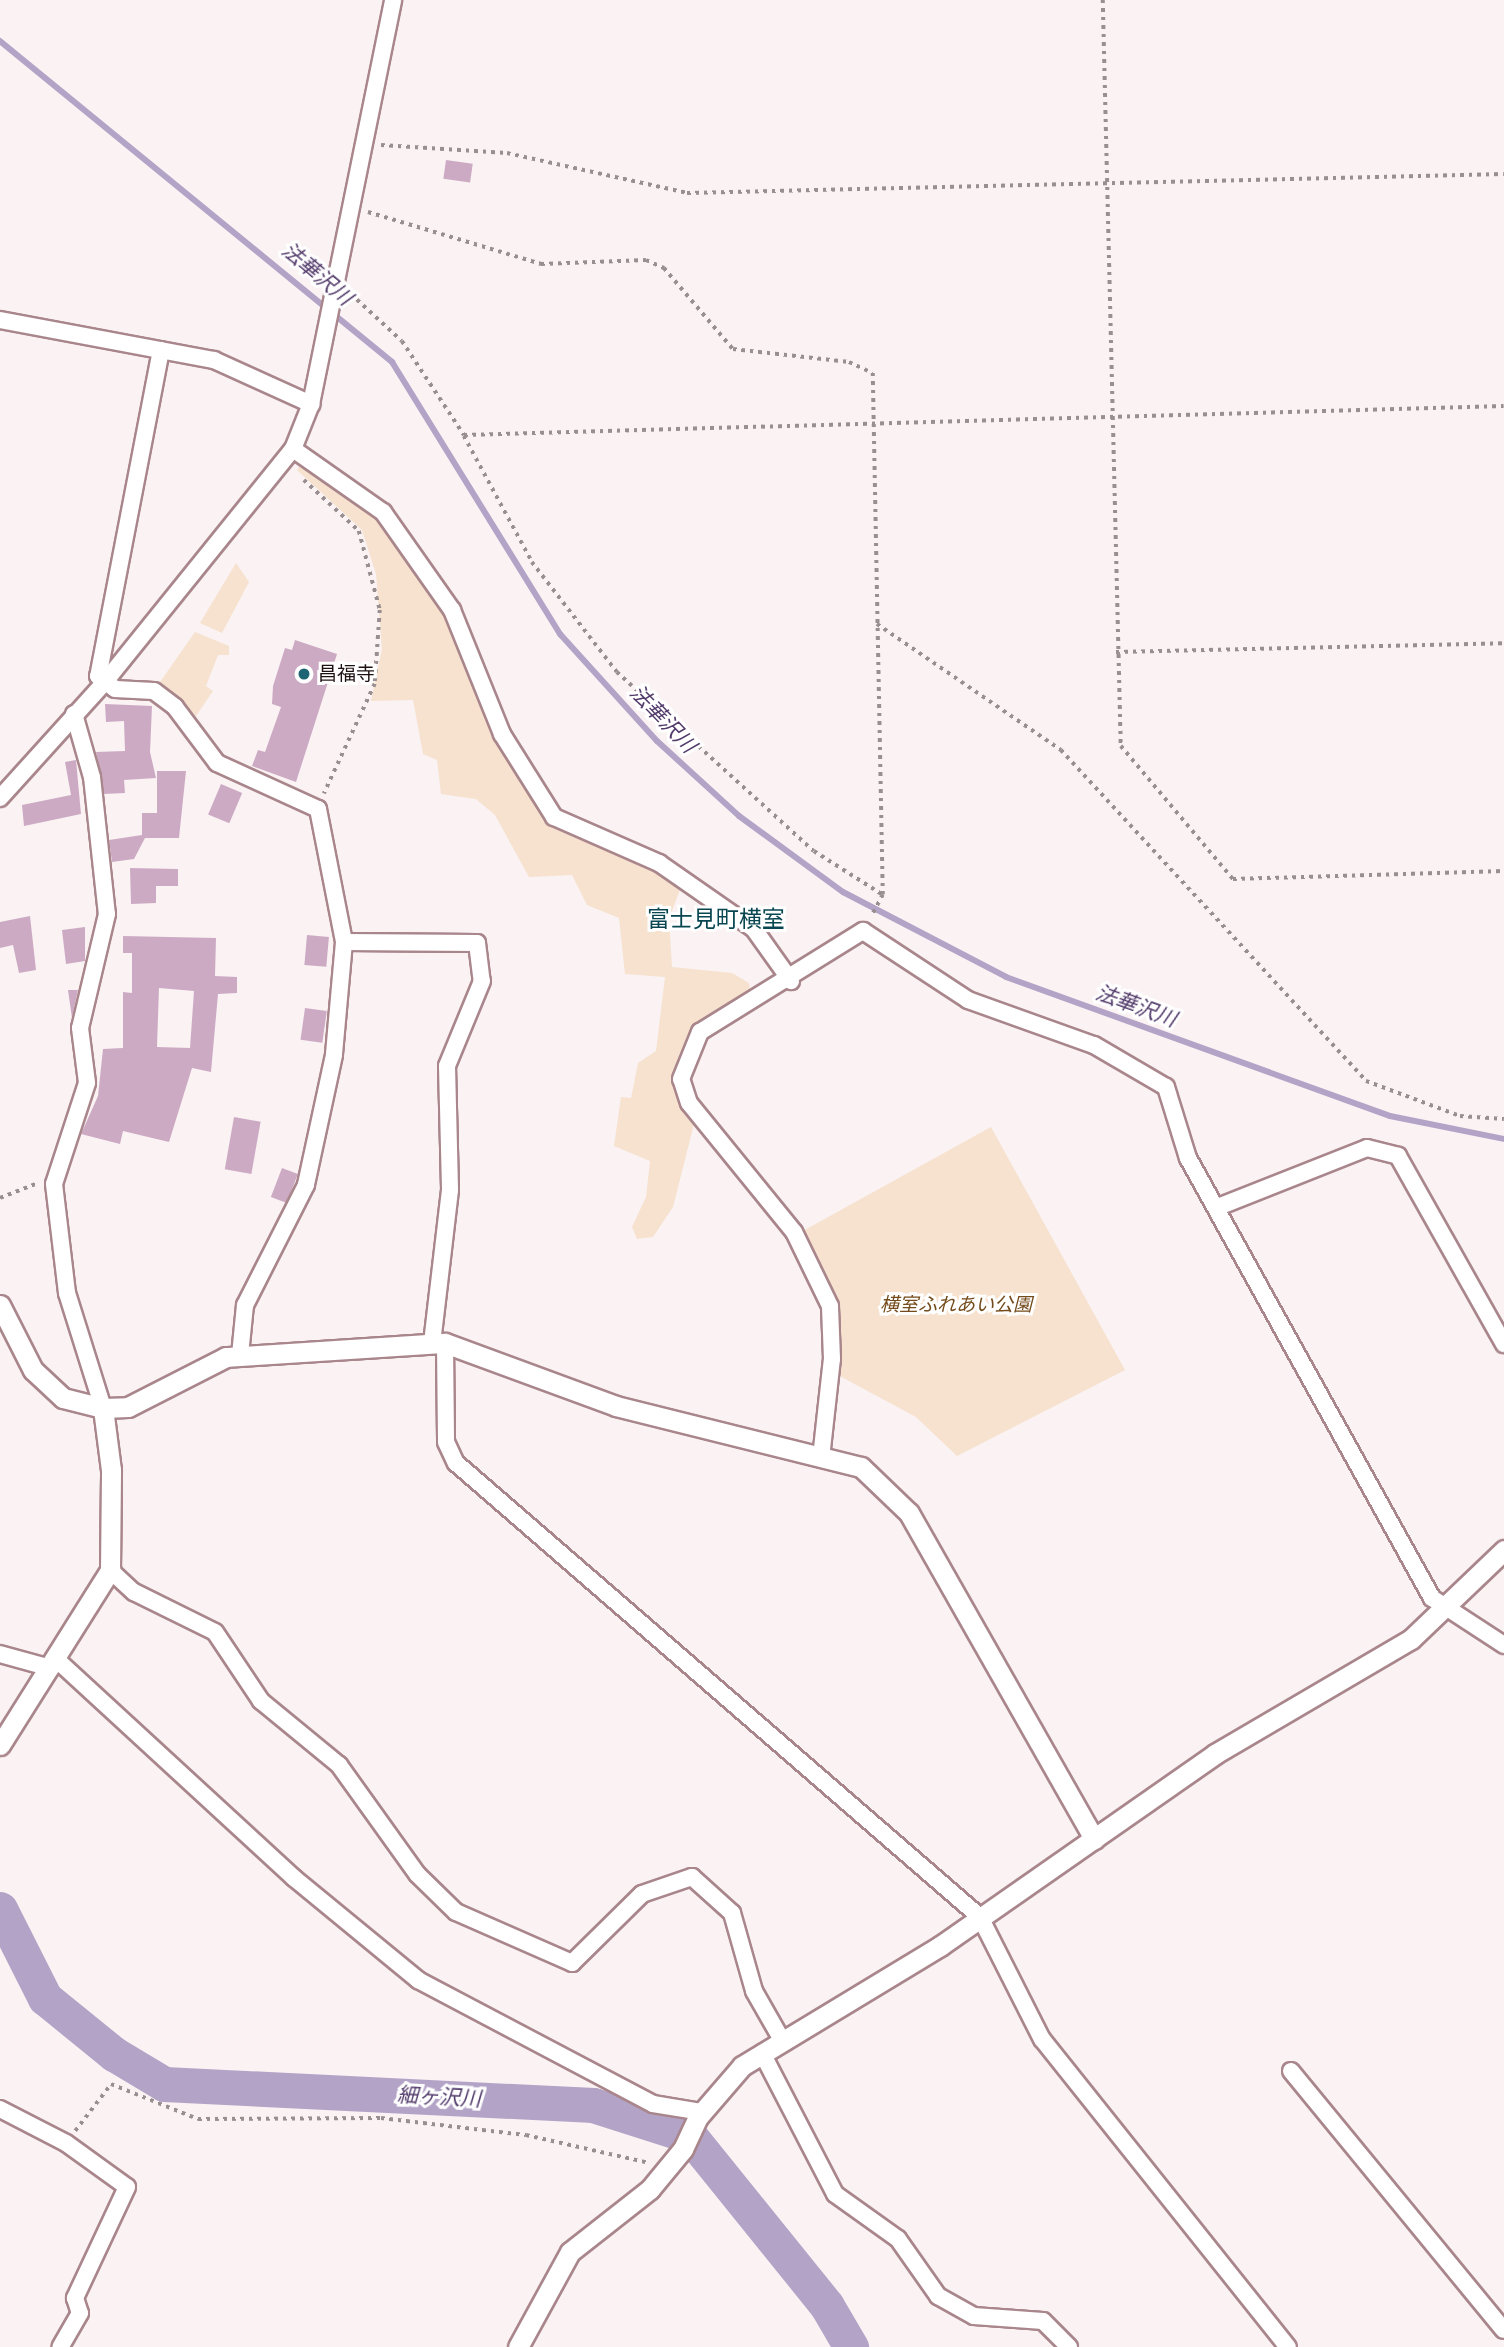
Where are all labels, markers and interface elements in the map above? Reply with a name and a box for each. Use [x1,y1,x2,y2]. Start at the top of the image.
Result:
water label: 法華沢川 [277,237,357,311]
place label: 昌福寺 [318,663,375,685]
marker: 昌福寺 [296,666,312,682]
water label: 法華沢川 [625,680,701,758]
district label: 富士見町横室 [647,906,785,934]
water label: 法華沢川 [1092,980,1180,1032]
park label: 横室ふれあい公園 [880,1294,1032,1316]
water label: 細ヶ沢川 [396,2082,482,2112]

